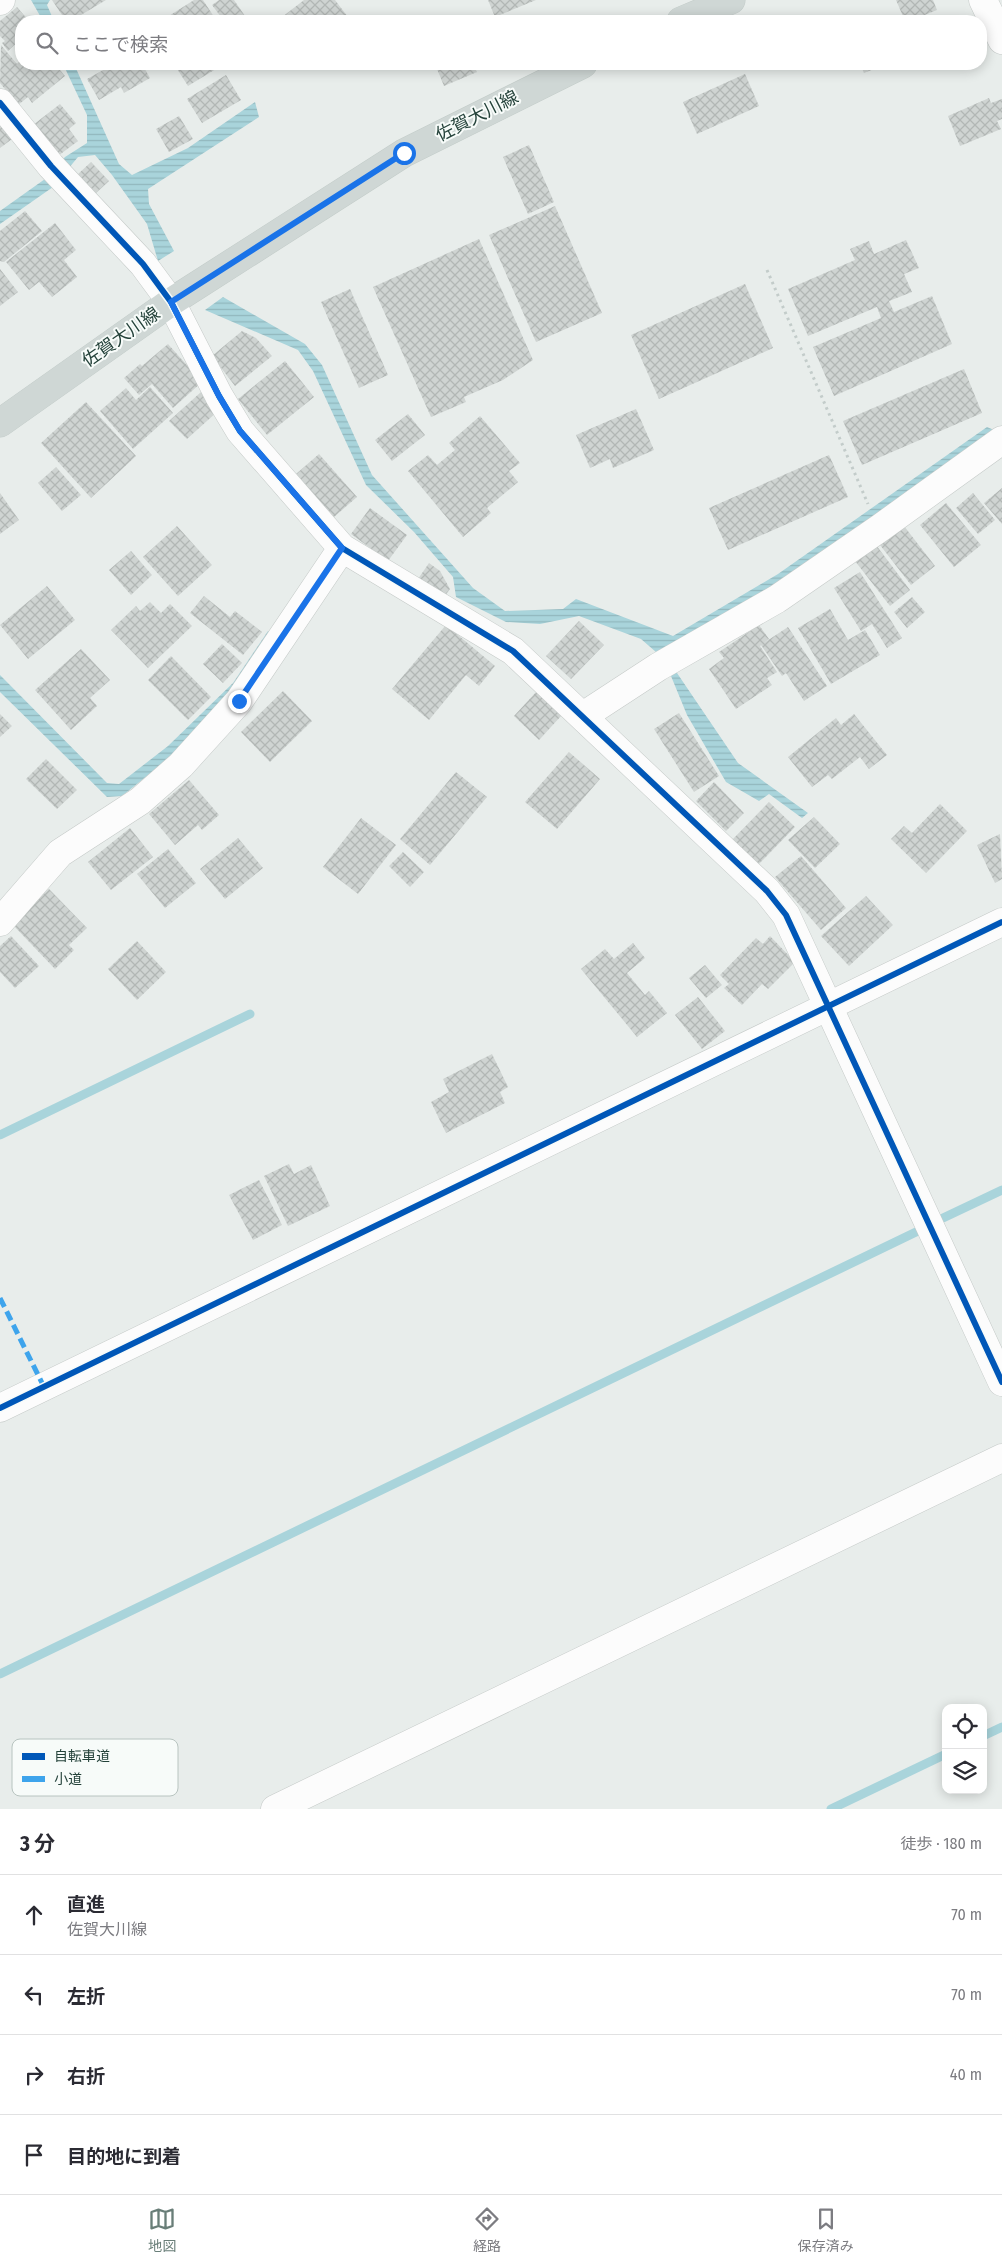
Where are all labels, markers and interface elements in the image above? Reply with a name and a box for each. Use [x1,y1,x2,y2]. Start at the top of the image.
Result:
search box [15,15,987,70]
icon: search [33,29,61,57]
text: ここで検索 [73,33,168,56]
street label: 佐賀大川線 [432,86,522,146]
route start [393,142,416,165]
street label: 佐賀大川線 [78,302,164,372]
route end [228,690,251,713]
map controls [942,1704,987,1794]
button: locate [942,1704,987,1749]
legend [12,1739,178,1796]
text: 自転車道 [54,1748,110,1765]
button: layers [942,1749,987,1794]
text: 小道 [54,1771,82,1788]
text: 3 分 [20,1831,55,1857]
text: 徒歩 · 180 m [900,1834,982,1853]
text: 直進 [67,1893,105,1916]
icon: ahead [20,1901,48,1929]
text: 70 m [951,1905,982,1924]
text: 佐賀大川線 [67,1920,147,1939]
icon: left [20,1981,48,2009]
text: 左折 [67,1985,105,2008]
text: 70 m [951,1985,982,2004]
icon: right [20,2061,48,2089]
text: 右折 [67,2065,105,2088]
text: 40 m [950,2065,982,2084]
icon: arrive [20,2141,48,2169]
text: 目的地に到着 [67,2145,181,2168]
tab: 地図 [148,2205,176,2255]
tab: 経路 [473,2205,501,2255]
tab: 保存済み [798,2205,854,2255]

